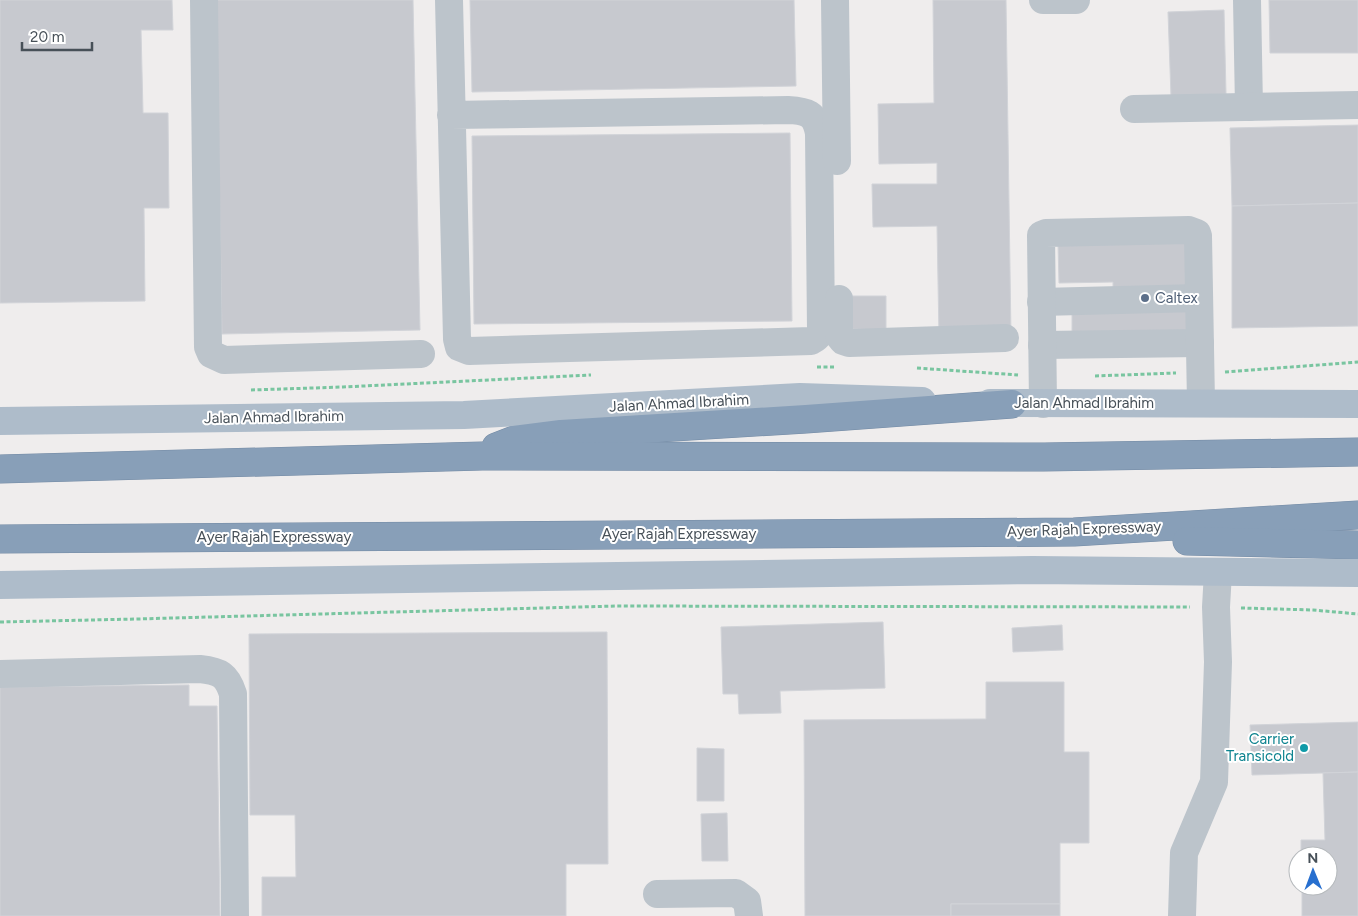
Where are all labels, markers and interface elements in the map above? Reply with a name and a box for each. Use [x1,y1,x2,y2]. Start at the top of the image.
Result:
scale bar [22,20,92,52]
text: 20 m [30,28,64,46]
place label: Caltex [1155,289,1198,307]
marker: Caltex [1139,292,1151,304]
street label: Jalan Ahmad Ibrahim [609,390,749,416]
street label: Jalan Ahmad Ibrahim [1014,394,1154,412]
street label: Jalan Ahmad Ibrahim [204,407,344,427]
street label: Ayer Rajah Expressway [1006,517,1162,541]
street label: Ayer Rajah Expressway [602,525,756,543]
street label: Ayer Rajah Expressway [197,528,351,546]
place label: Carrier Transicold [1226,730,1294,765]
marker: Carrier Transicold [1298,742,1310,754]
north arrow [1288,846,1338,896]
text: N [1307,850,1318,867]

